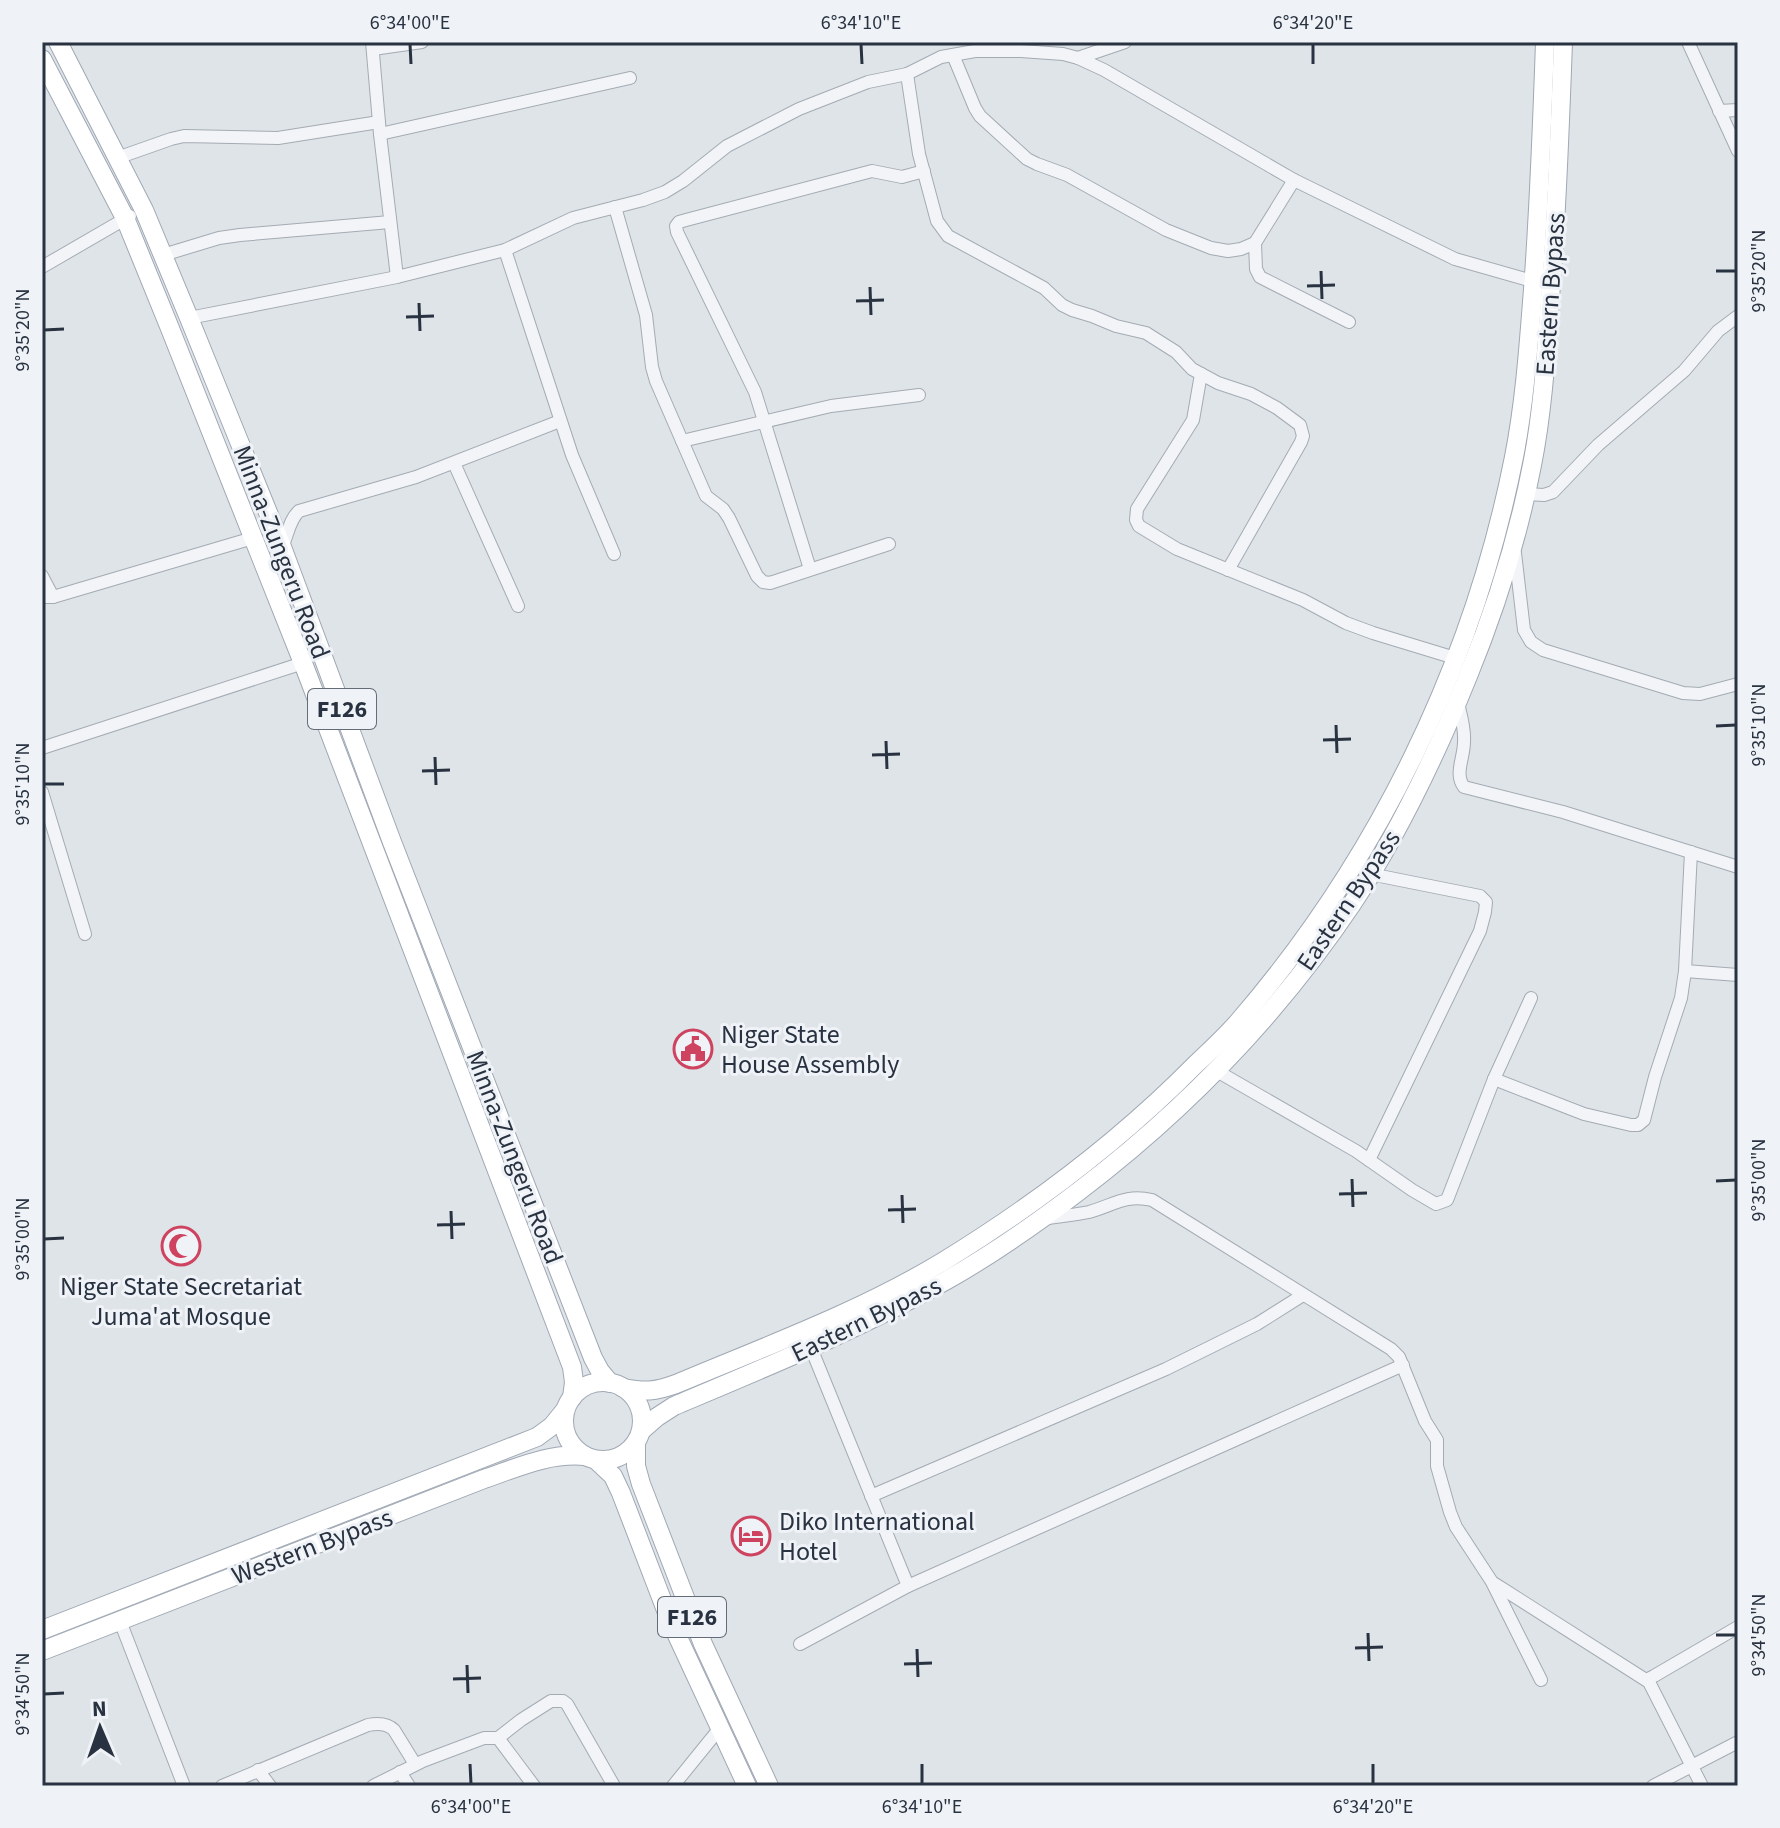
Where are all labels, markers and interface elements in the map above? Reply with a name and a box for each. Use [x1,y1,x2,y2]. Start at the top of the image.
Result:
text: 6°34'00"E [370,9,450,37]
text: 6°34'10"E [821,9,901,37]
text: 6°34'20"E [1273,9,1353,37]
street label: Eastern Bypass [1526,211,1575,377]
text: 9°35'20"N [1745,230,1773,312]
text: 9°35'20"N [9,289,37,371]
street label: Minna-Zungeru Road [224,440,339,664]
text: 9°35'10"N [1745,684,1773,766]
road number: F126 [308,689,376,729]
text: 9°35'10"N [9,743,37,825]
street label: Eastern Bypass [1288,822,1409,978]
place label: Niger State House Assembly [721,1016,899,1083]
public building icon: Niger State House Assembly [672,1028,714,1070]
street label: Minna-Zungeru Road [457,1045,572,1269]
text: 9°35'00"N [1745,1139,1773,1221]
text: 9°35'00"N [9,1198,37,1280]
mosque icon: Niger State Secretariat Juma'at Mosque [160,1225,202,1267]
street label: Eastern Bypass [785,1267,948,1372]
place label: Niger State Secretariat Juma'at Mosque [60,1268,302,1335]
street label: Western Bypass [226,1499,398,1594]
place label: Diko International Hotel [779,1503,975,1570]
hotel icon: Diko International Hotel [730,1515,772,1557]
text: 9°34'50"N [1745,1594,1773,1676]
road number: F126 [658,1597,726,1637]
text: 9°34'50"N [9,1653,37,1735]
north arrow [60,1688,140,1768]
text: N [91,1693,107,1725]
text: 6°34'00"E [431,1793,511,1821]
text: 6°34'10"E [882,1793,962,1821]
text: 6°34'20"E [1333,1793,1413,1821]

